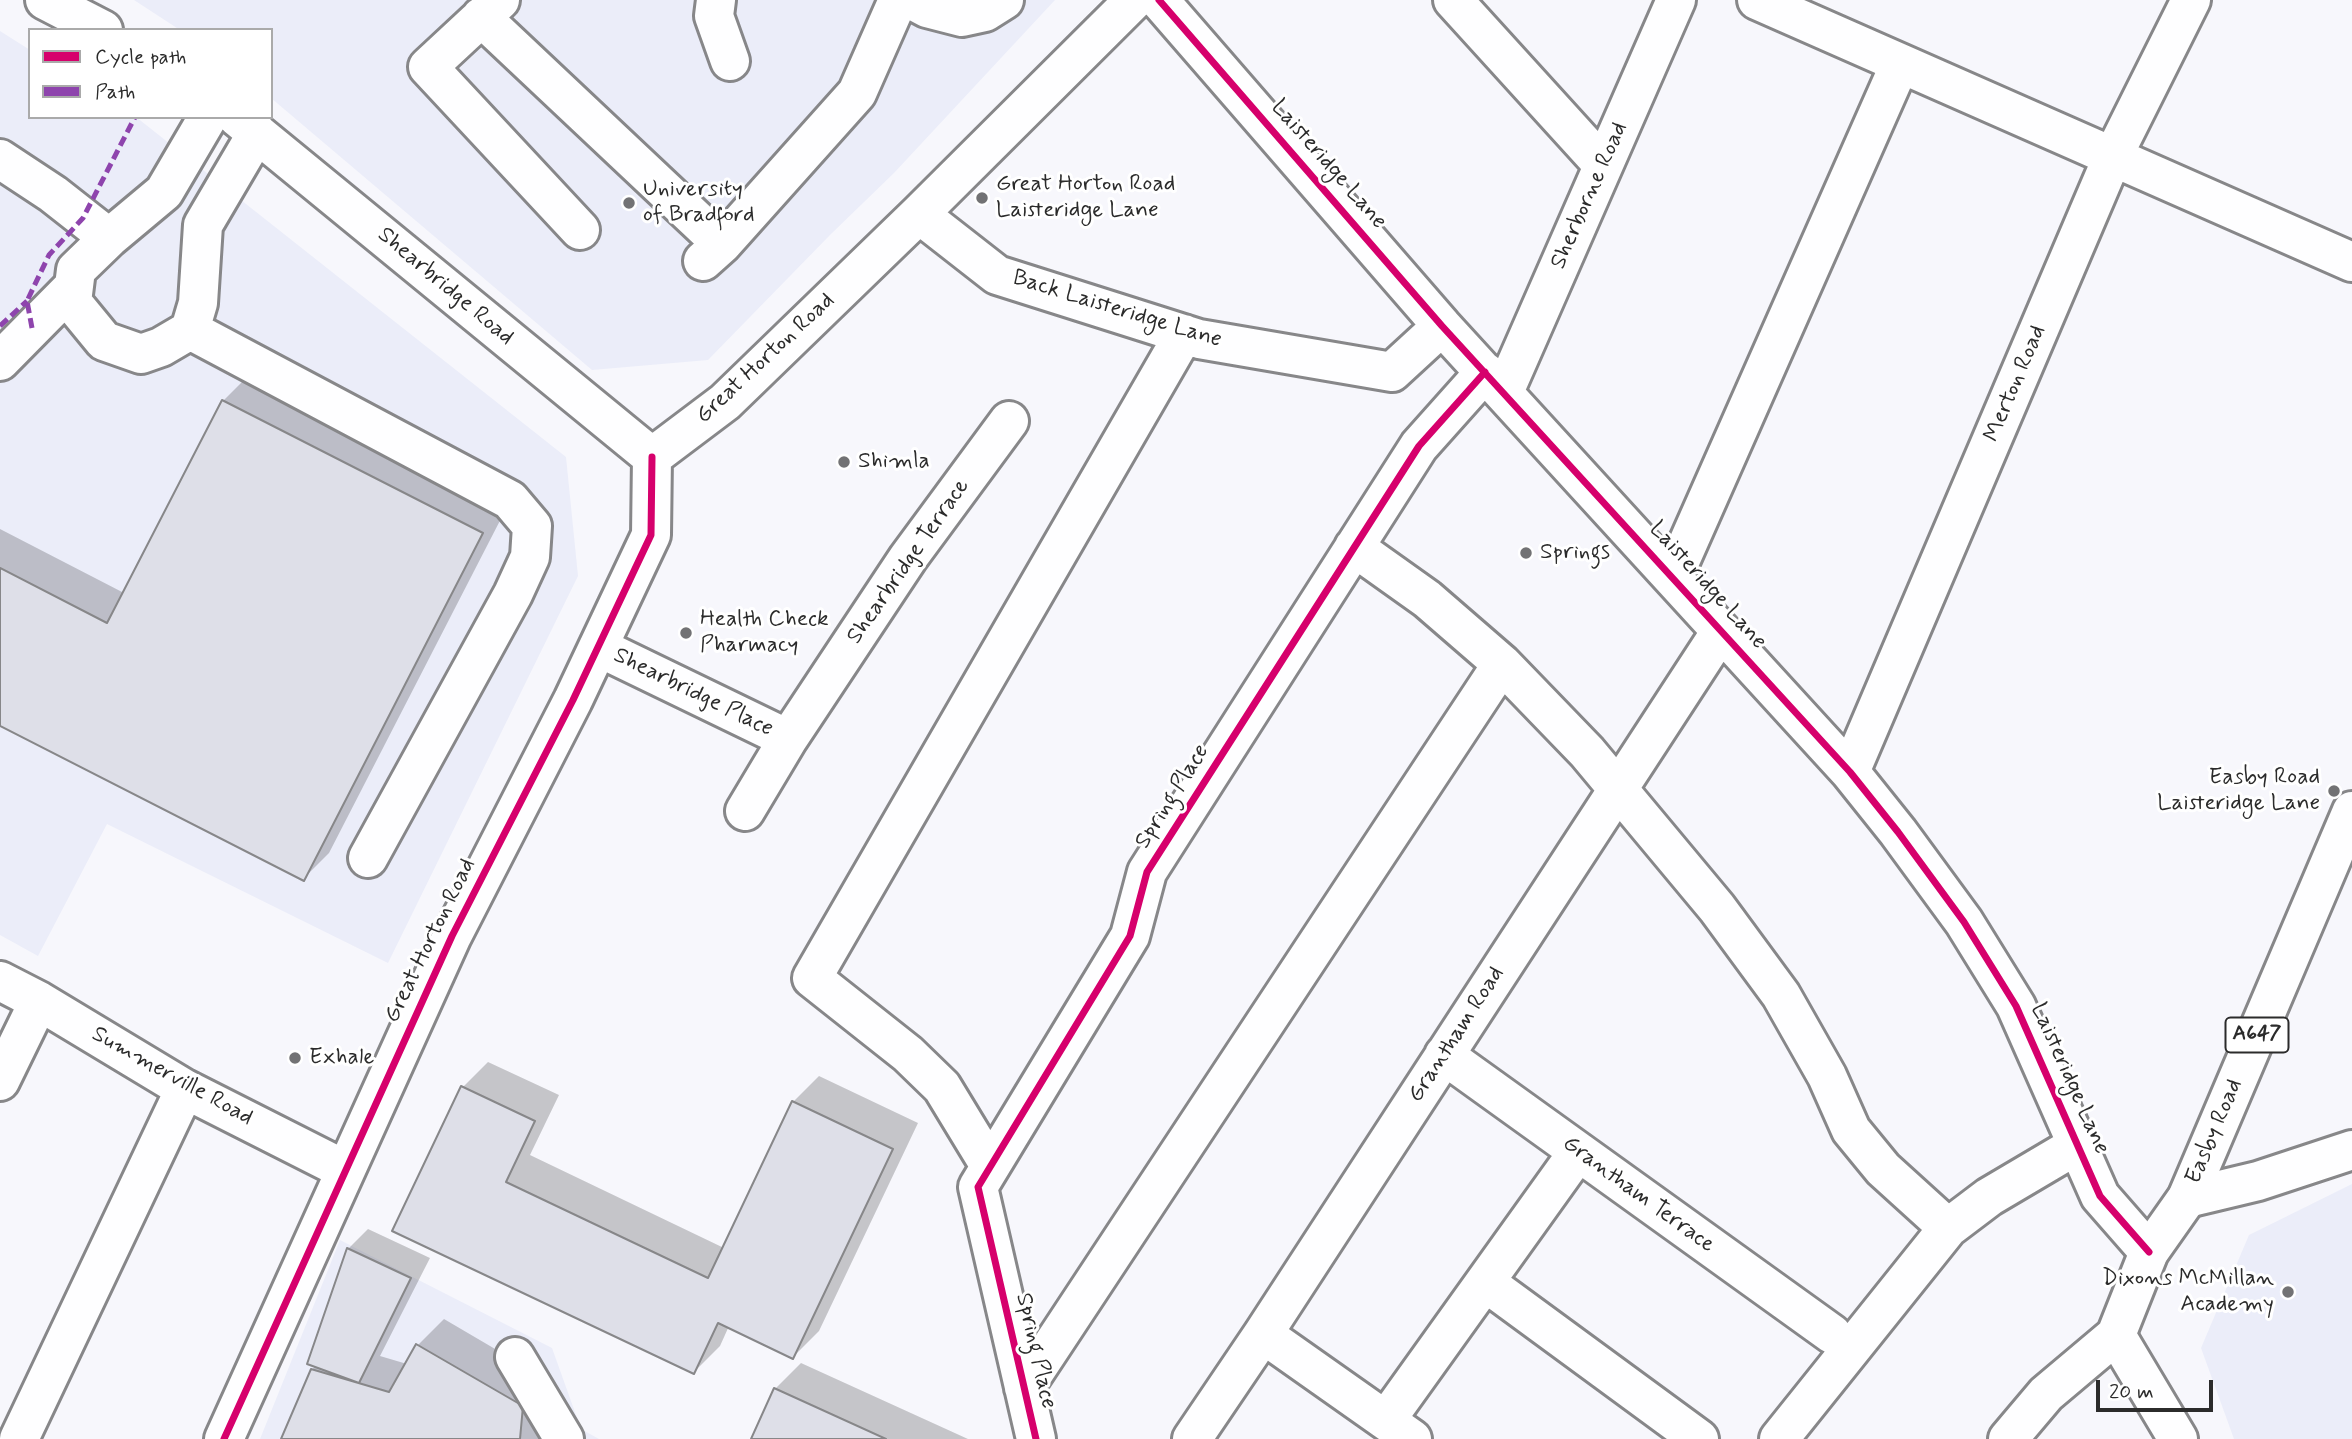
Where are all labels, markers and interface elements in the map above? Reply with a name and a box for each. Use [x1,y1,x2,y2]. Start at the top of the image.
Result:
legend [28,28,273,119]
text: Cycle path [95,43,186,71]
text: Path [95,78,135,106]
street label: Laisteridge Lane [1264,95,1392,235]
street label: Sherborne Road [1545,118,1635,274]
place label: Great Horton Road Laisteridge Lane [996,171,1175,225]
place label: University of Bradford [643,176,755,230]
marker: Great Horton Road Laisteridge Lane [974,190,990,206]
marker: University of Bradford [621,195,637,211]
street label: Shearbridge Road [371,222,519,352]
street label: Back Laisteridge Lane [1009,265,1225,355]
street label: Great Horton Road [691,288,841,430]
street label: Merton Road [1979,322,2053,446]
place label: Shimla [858,448,930,476]
marker: Shimla [836,454,852,470]
street label: Shearbridge Terrace [842,474,976,650]
street label: Laisteridge Lane [1642,516,1772,656]
place label: Springs [1540,539,1610,567]
marker: Springs [1518,545,1534,561]
place label: Health Check Pharmacy [700,606,829,660]
marker: Health Check Pharmacy [678,625,694,641]
street label: Shearbridge Place [609,642,777,744]
street label: Spring Place [1130,740,1216,854]
place label: Easby Road Laisteridge Lane [2157,764,2320,818]
marker: Easby Road Laisteridge Lane [2326,783,2342,799]
street label: Great Horton Road [379,854,483,1028]
street label: Grantham Road [1403,962,1511,1108]
street label: Laisteridge Lane [2023,999,2115,1159]
road number: A647 [2226,1018,2288,1052]
street label: Summerville Road [87,1021,257,1133]
place label: Exhale [309,1044,374,1072]
marker: Exhale [287,1050,303,1066]
street label: Easby Road [2181,1075,2249,1189]
street label: Grantham Terrace [1556,1130,1720,1260]
place label: Dixons McMillan Academy [2102,1265,2274,1319]
marker: Dixons McMillan Academy [2280,1284,2296,1300]
street label: Spring Place [1008,1290,1062,1412]
scale bar [2100,1366,2217,1410]
text: 20 m [2109,1378,2154,1406]

